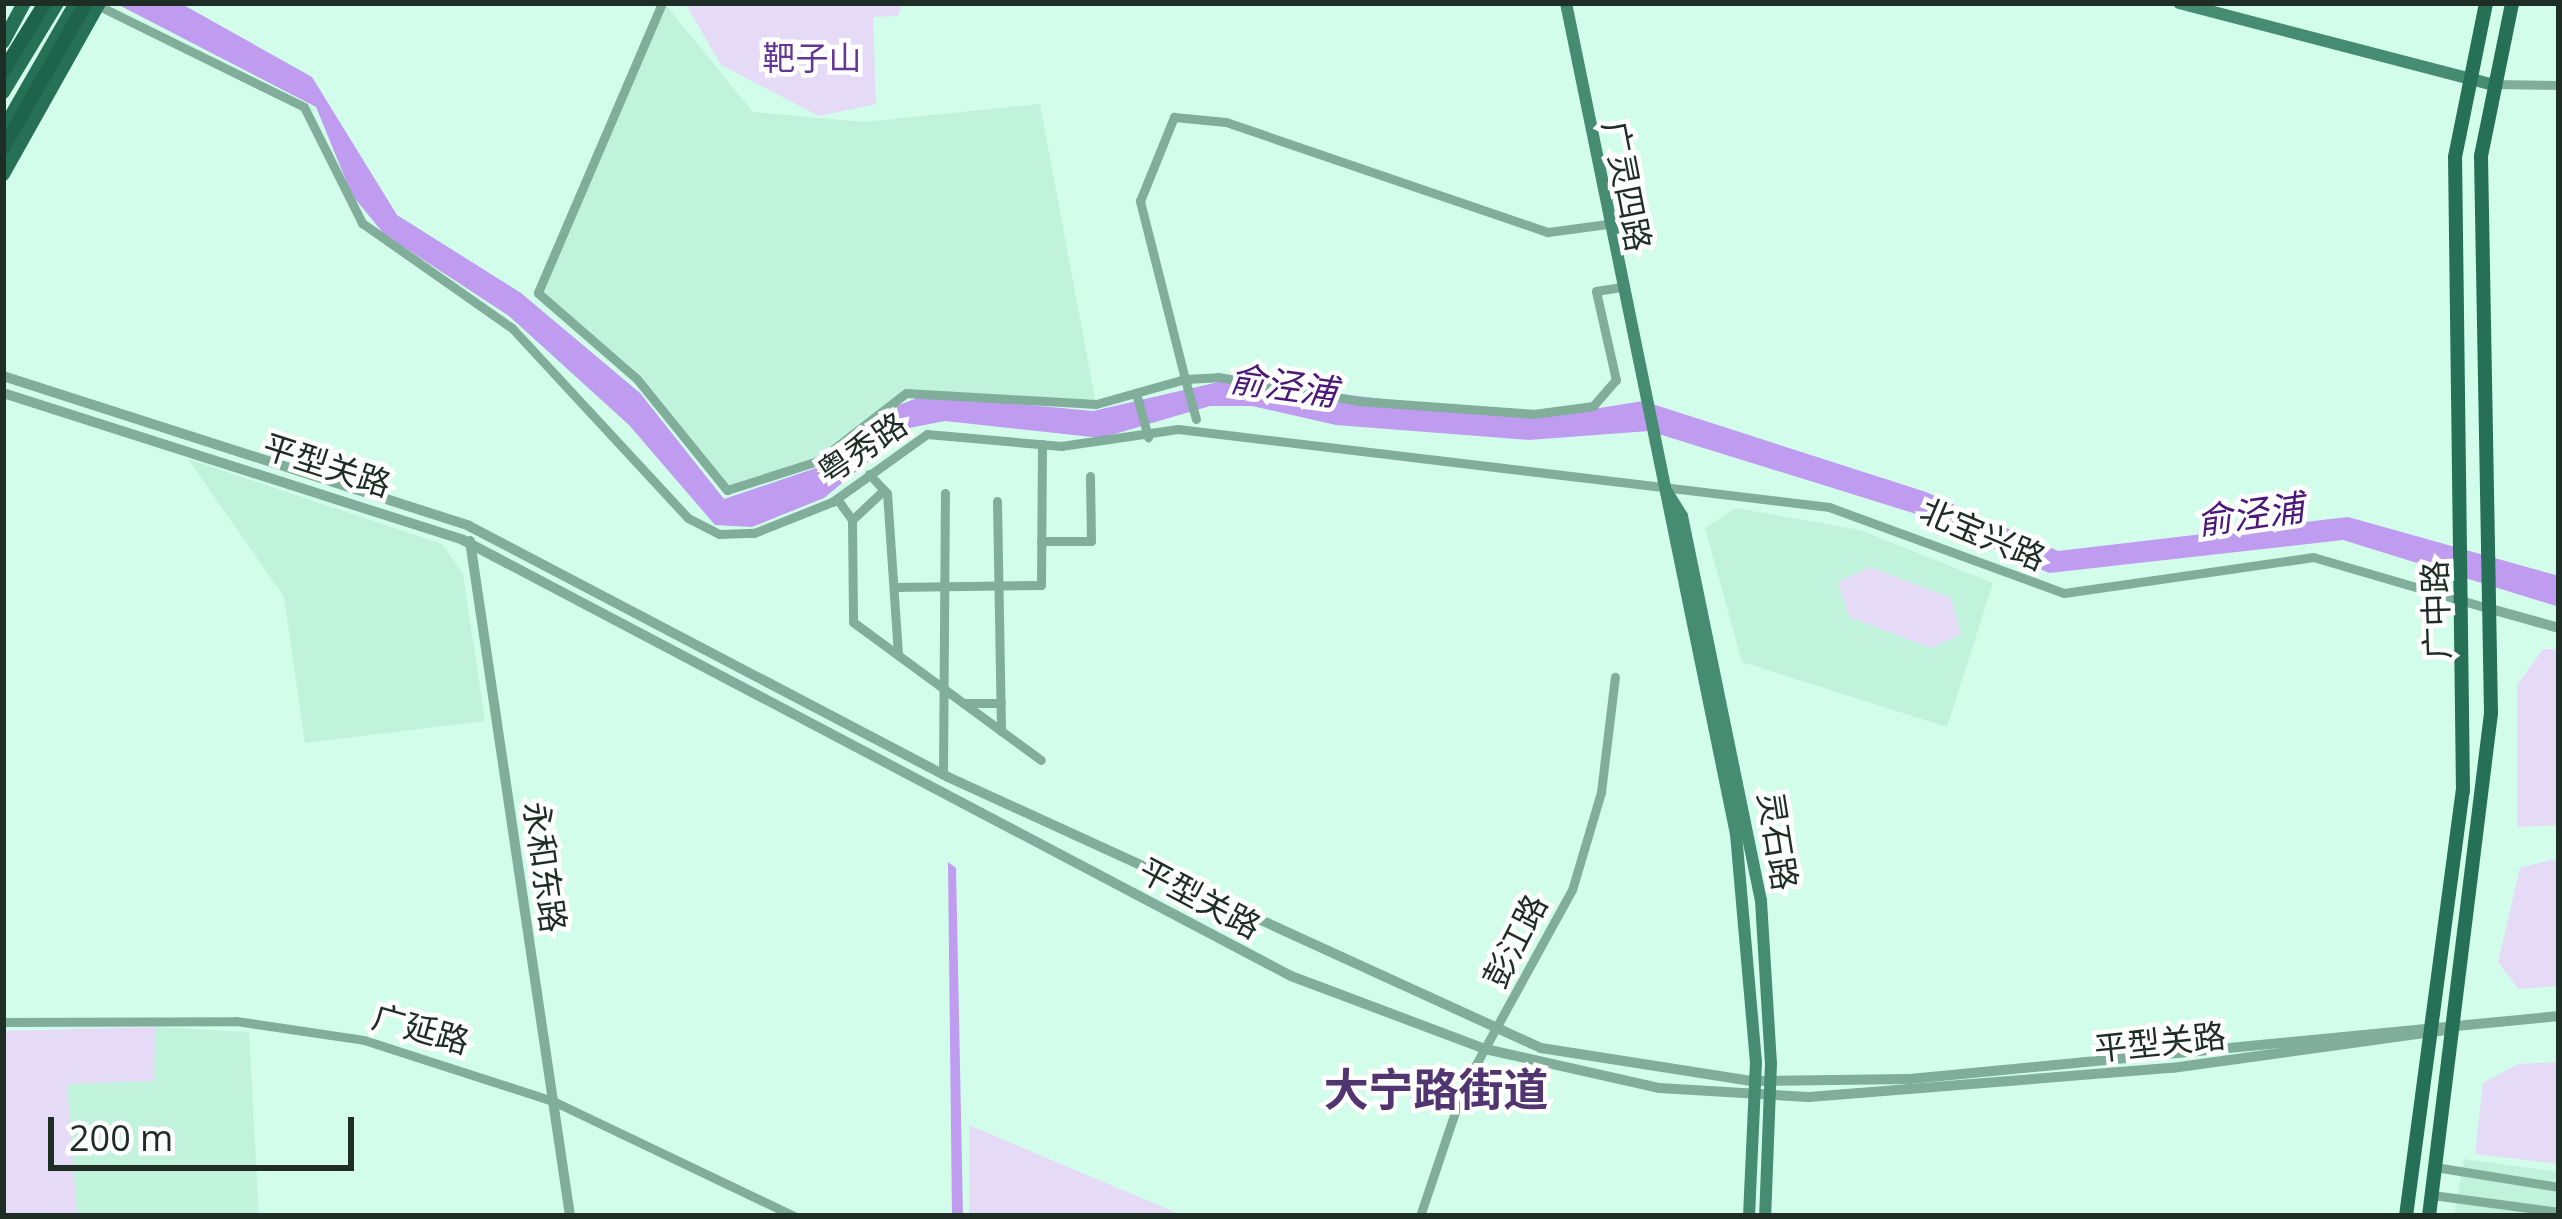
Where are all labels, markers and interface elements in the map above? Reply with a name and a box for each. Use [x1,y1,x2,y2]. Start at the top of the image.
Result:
park label: 靶子山 [763,38,861,78]
street label: 广灵四路 [1595,117,1659,255]
water label: 俞泾浦 [1227,356,1339,414]
street label: 粤秀路 [810,404,914,492]
street label: 平型关路 [258,426,396,504]
water label: 俞泾浦 [2194,485,2306,543]
street label: 北宝兴路 [1915,490,2051,578]
street label: 广中路 [2414,560,2458,660]
street label: 灵石路 [1751,789,1805,893]
street label: 永和东路 [516,799,574,935]
street label: 平型关路 [1132,850,1268,946]
street label: 彭江路 [1475,888,1555,994]
street label: 广延路 [368,996,474,1062]
street label: 平型关路 [2092,1015,2228,1069]
district label: 大宁路街道 [1324,1062,1548,1116]
scale bar [54,1093,360,1167]
text: 200 m [69,1113,173,1162]

